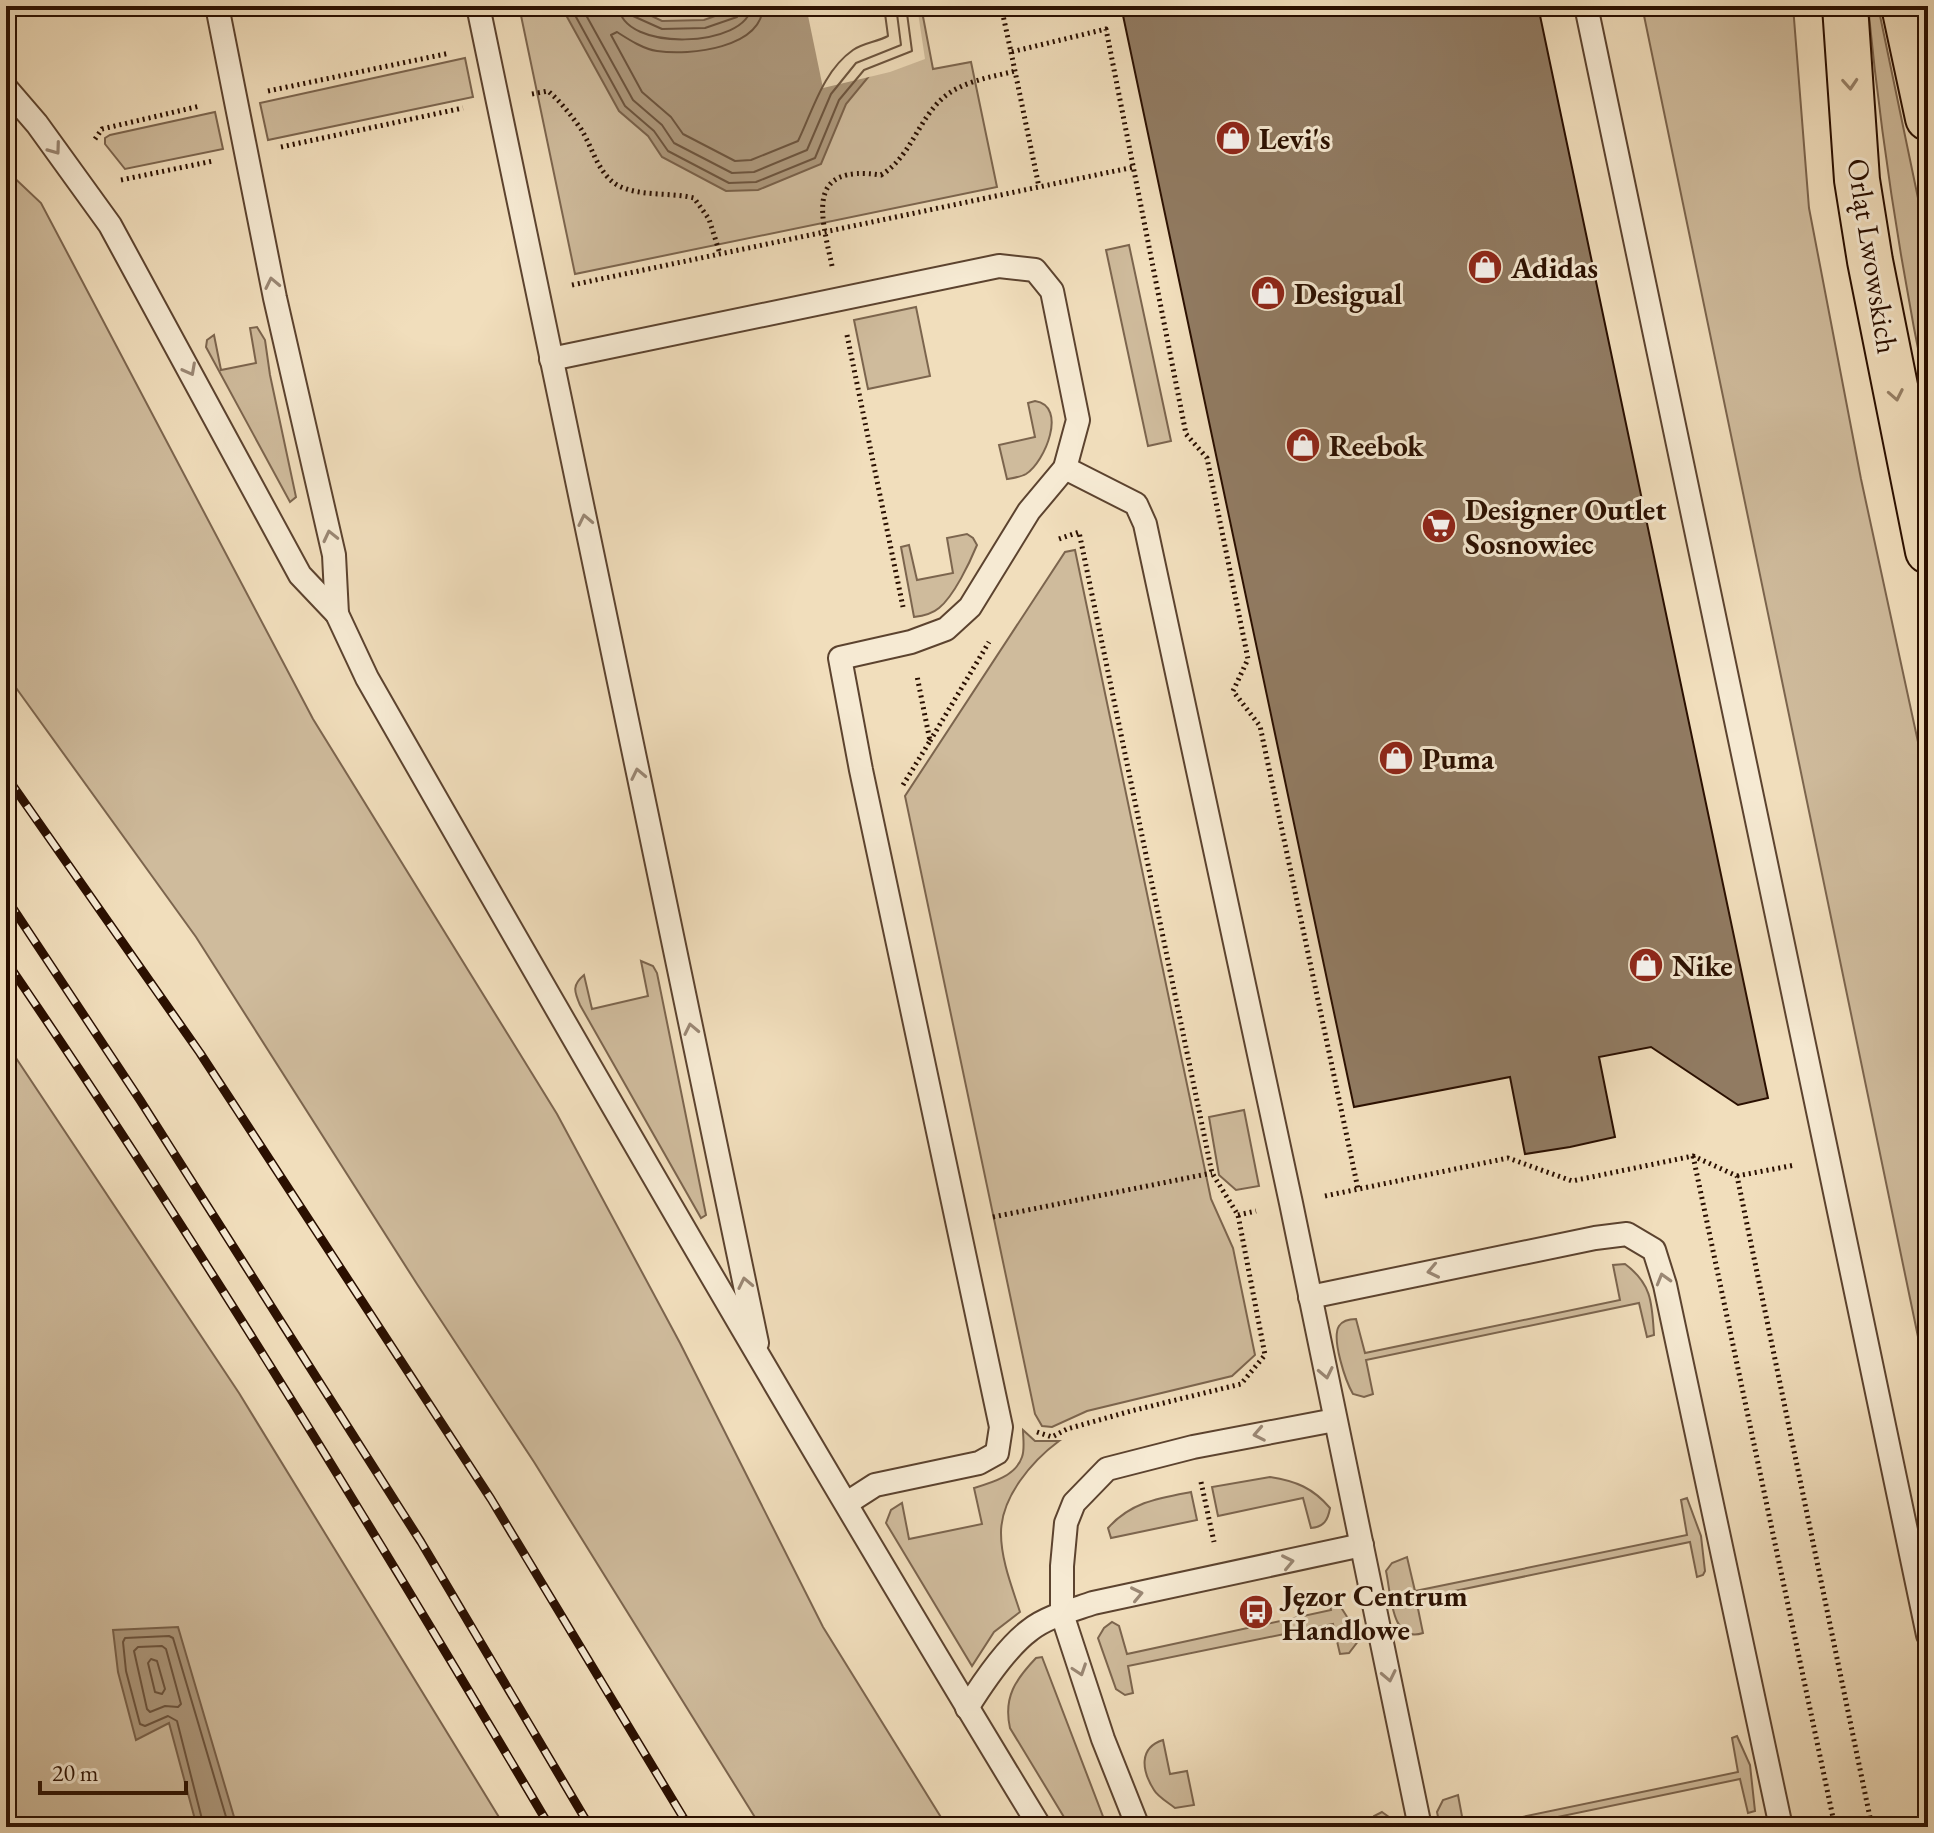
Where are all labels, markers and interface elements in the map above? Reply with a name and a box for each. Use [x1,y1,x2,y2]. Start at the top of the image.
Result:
one-way arrow [1841,78,1858,91]
shop icon: Levi's [1214,119,1252,157]
place label: Levi's [1259,119,1330,158]
one-way arrow [45,140,60,154]
street label: Orląt Lwowskich [1838,156,1908,356]
shop icon: Adidas [1466,248,1504,286]
place label: Adidas [1510,248,1598,287]
shop icon: Desigual [1249,274,1287,312]
place label: Desigual [1294,274,1403,313]
one-way arrow [264,276,281,290]
one-way arrow [181,362,196,377]
one-way arrow [1887,388,1904,401]
shop icon: Reebok [1284,426,1322,464]
place label: Reebok [1329,426,1424,465]
place label: Designer Outlet Sosnowiec [1465,490,1667,563]
supermarket icon: Designer Outlet Sosnowiec [1420,507,1458,545]
one-way arrow [577,513,594,527]
one-way arrow [322,530,339,543]
shop icon: Puma [1377,739,1415,777]
place label: Puma [1422,739,1495,778]
one-way arrow [630,768,647,782]
shop icon: Nike [1627,946,1665,984]
place label: Nike [1672,946,1733,985]
one-way arrow [684,1022,701,1036]
one-way arrow [1426,1262,1439,1279]
one-way arrow [1656,1273,1672,1287]
one-way arrow [737,1277,754,1290]
one-way arrow [1317,1366,1334,1379]
one-way arrow [1253,1425,1266,1442]
one-way arrow [1280,1554,1294,1571]
place label: Jęzor Centrum Handlowe [1279,1576,1468,1649]
one-way arrow [1130,1586,1143,1603]
bus stop icon: Jęzor Centrum Handlowe [1237,1593,1275,1631]
one-way arrow [1070,1662,1086,1676]
one-way arrow [1380,1669,1397,1683]
scale bar [40,1745,186,1795]
text: 20 m [52,1757,99,1788]

